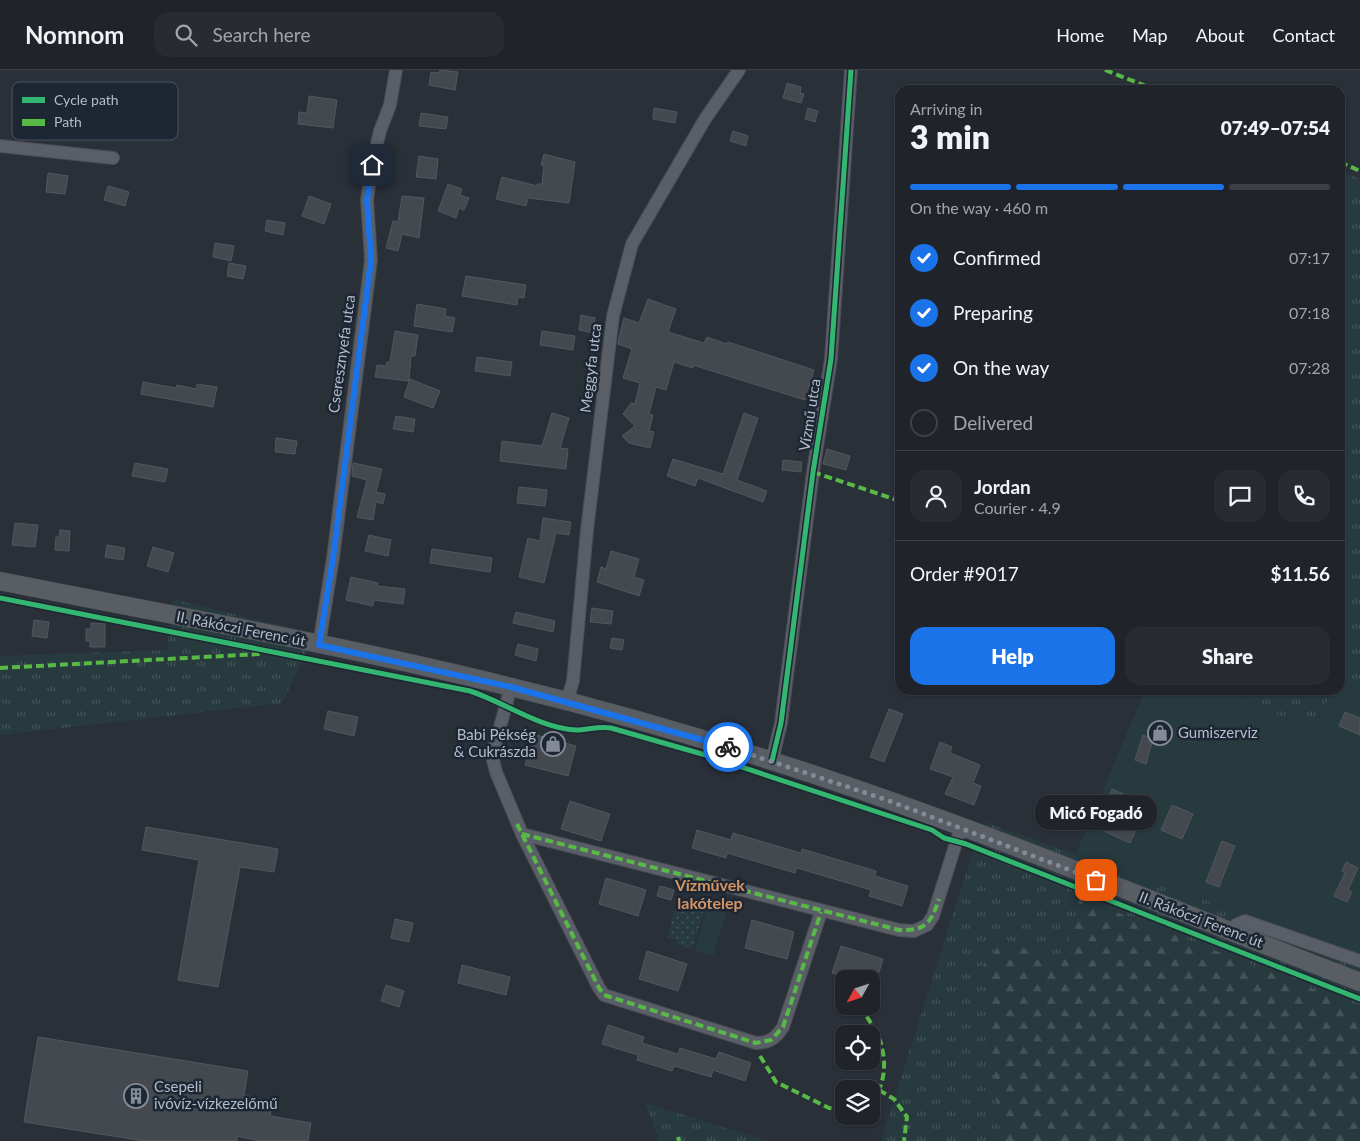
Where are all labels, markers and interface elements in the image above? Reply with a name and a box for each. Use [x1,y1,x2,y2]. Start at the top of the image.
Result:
search box [154,12,504,57]
text: Nomnom [25,20,124,49]
icon: search [172,21,200,49]
text: Search here [212,23,310,46]
text: Home [1056,24,1104,46]
text: Map [1132,24,1168,46]
text: About [1196,24,1245,46]
text: Contact [1273,24,1335,46]
legend [12,82,178,140]
text: Cycle path [54,91,119,108]
text: Arriving in [910,99,983,118]
text: Path [54,113,82,130]
text: 07:49–07:54 [1221,116,1330,139]
text: 3 min [910,117,990,156]
pin [351,144,393,186]
icon: home [358,151,386,179]
text: On the way · 460 m [910,198,1048,217]
icon: check [910,244,938,272]
text: Confirmed [953,246,1041,269]
text: 07:17 [1289,248,1330,267]
street label: Cseresznyefa utca [324,294,358,414]
icon: check [910,299,938,327]
text: Preparing [953,301,1033,324]
text: 07:18 [1289,303,1330,322]
street label: Meggyfa utca [576,322,604,414]
icon: check [910,354,938,382]
text: On the way [953,356,1049,379]
text: 07:28 [1289,358,1330,377]
street label: Vízmű utca [794,377,824,452]
text: Delivered [953,411,1033,434]
button: person [910,470,962,522]
button: chat [1214,470,1266,522]
button: phone [1278,470,1330,522]
text: Jordan [974,475,1031,498]
text: Courier · 4.9 [974,498,1061,517]
text: Order #9017 [910,562,1019,585]
text: $11.56 [1270,562,1330,585]
street label: II. Rákóczi Ferenc út [175,607,308,650]
button: Help [910,627,1115,685]
button: Share [1125,627,1330,685]
shop icon: Gumiszerviz [1147,720,1173,746]
courier [703,722,753,772]
place label: Gumiszerviz [1178,723,1258,741]
place label: Babi Pékség & Cukrászda [454,725,536,760]
shop icon: Babi Pékség & Cukrászda [540,731,566,757]
icon: bike [714,733,742,761]
callout: Micó Fogadó [1035,795,1157,830]
text: Micó Fogadó [1049,803,1143,822]
pin [1075,859,1117,901]
icon: bag [1082,866,1110,894]
district label: Vízművek lakótelep [674,875,745,912]
street label: II. Rákóczi Ferenc út [1137,887,1267,951]
north arrow [835,970,880,1015]
map controls [835,970,880,1125]
button: locate [835,1025,880,1070]
place label: Csepeli ivóvíz-vízkezelőmű [154,1077,278,1112]
button: layers [835,1080,880,1125]
building icon: Csepeli ivóvíz-vízkezelőmű [123,1083,149,1109]

